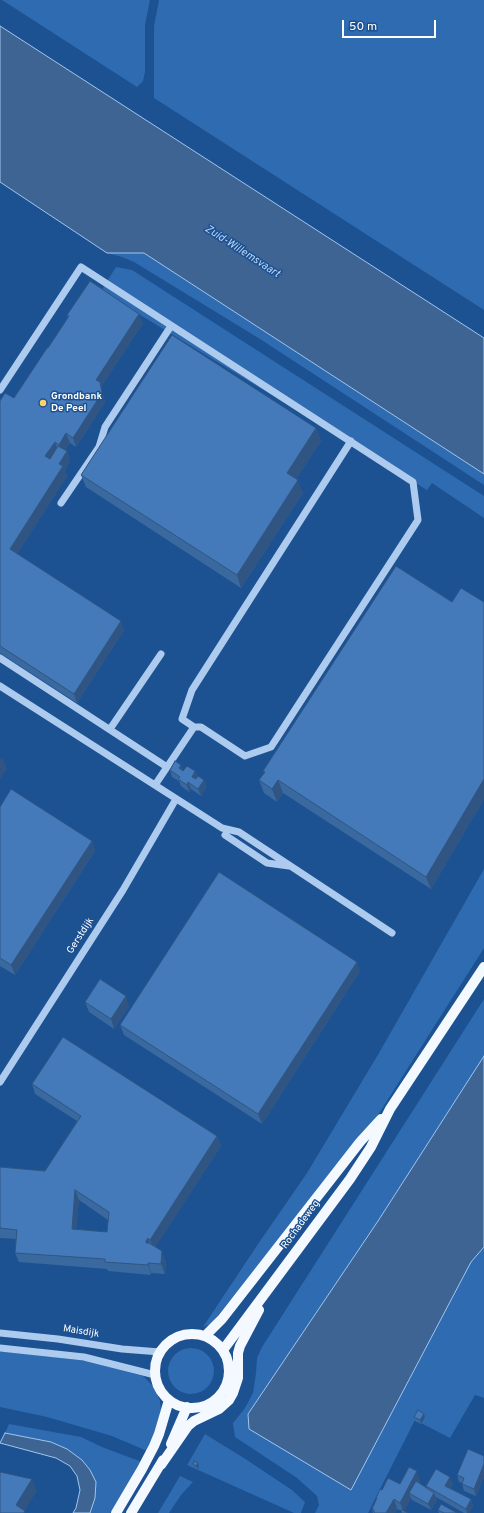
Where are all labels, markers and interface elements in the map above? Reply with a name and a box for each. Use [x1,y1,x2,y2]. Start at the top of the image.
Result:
scale bar [344,12,438,38]
text: 50 m [349,19,377,35]
water label: Zuid-Willemsvaart [202,223,282,281]
place label: Grondbank De Peel [51,391,102,414]
marker: Grondbank De Peel [38,398,48,408]
street label: Gerstdijk [65,916,97,956]
street label: Rochadeweg [279,1198,323,1252]
street label: Maisdijk [62,1323,100,1341]

